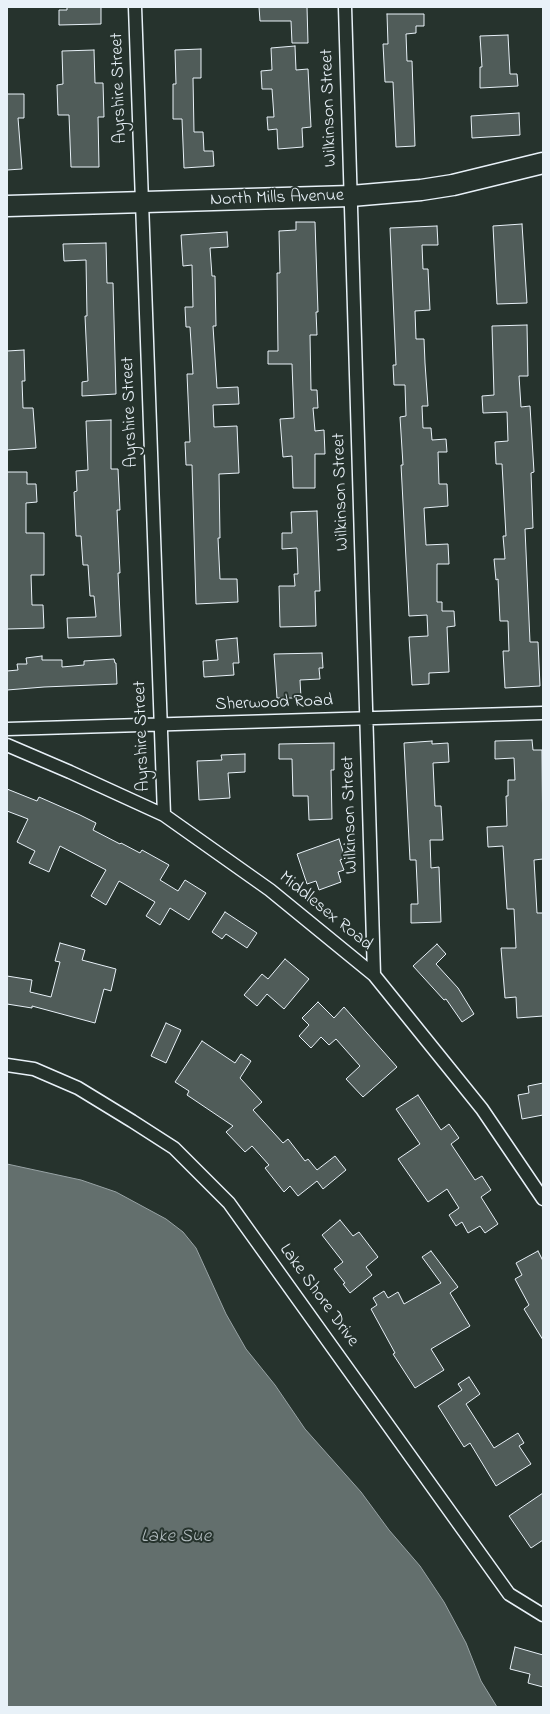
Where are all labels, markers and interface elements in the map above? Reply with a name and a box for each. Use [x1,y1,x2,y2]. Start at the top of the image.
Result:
street label: Ayrshire Street [107,32,133,144]
street label: Wilkinson Street [317,48,343,168]
street label: North Mills Avenue [210,186,344,212]
street label: Ayrshire Street [118,356,144,468]
street label: Wilkinson Street [329,432,355,552]
street label: Ayrshire Street [130,680,156,792]
street label: Sherwood Road [215,691,333,717]
street label: Wilkinson Street [338,755,364,875]
street label: Middlesex Road [274,868,376,956]
street label: Lake Shore Drive [273,1240,363,1352]
water label: Lake Sue [141,1527,211,1549]

